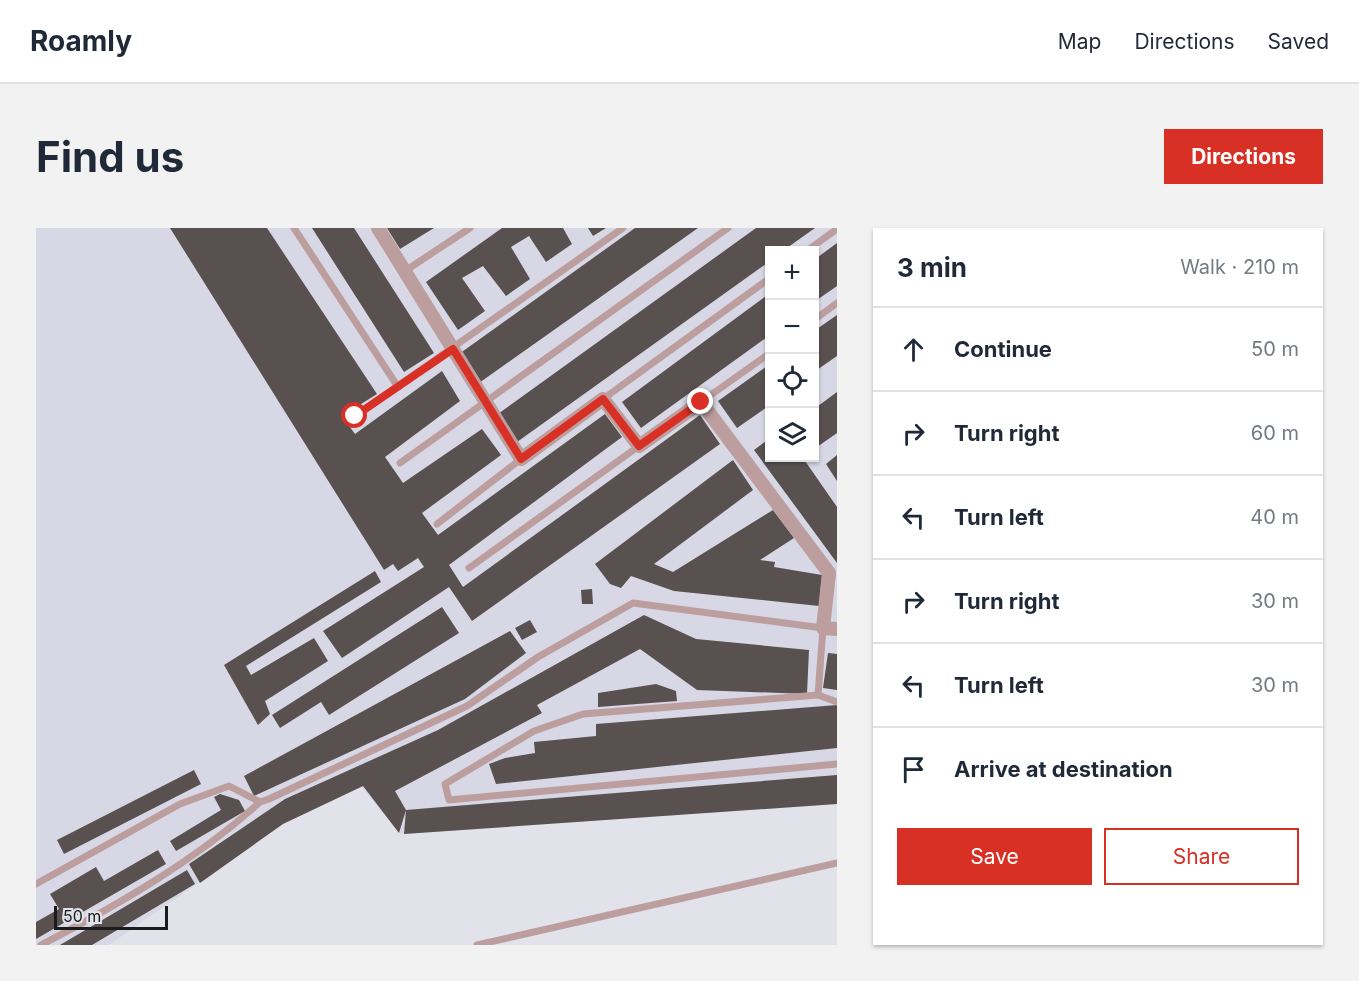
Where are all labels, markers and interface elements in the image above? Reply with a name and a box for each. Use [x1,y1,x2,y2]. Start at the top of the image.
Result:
text: Roamly [30,24,132,58]
text: Map [1058,29,1101,54]
text: Directions [1134,29,1235,54]
text: Saved [1268,29,1329,54]
button: Directions [1164,129,1323,184]
text: Find us [36,131,184,182]
map controls [765,246,819,462]
button: + [765,246,819,300]
text: 3 min [897,252,967,283]
text: Walk · 210 m [1180,255,1299,279]
button: − [765,300,819,354]
icon: ahead [897,333,930,366]
text: Continue [954,336,1052,362]
text: 50 m [1251,337,1299,361]
button: locate [765,354,819,408]
route end [687,388,713,414]
route start [341,402,367,428]
button: layers [765,408,819,462]
icon: right [897,417,930,450]
text: Turn right [954,420,1060,446]
text: 60 m [1251,421,1299,445]
icon: left [897,501,930,534]
text: Turn left [954,504,1044,530]
text: 40 m [1250,505,1299,529]
icon: right [897,585,930,618]
text: Turn right [954,588,1060,614]
text: 30 m [1251,589,1299,613]
icon: left [897,669,930,702]
text: Turn left [954,672,1044,698]
text: 30 m [1251,673,1299,697]
icon: arrive [897,753,930,786]
text: Arrive at destination [954,756,1173,782]
button: Save [897,828,1092,885]
button: Share [1104,828,1299,885]
scale bar [54,903,168,930]
text: 50 m [63,906,101,926]

